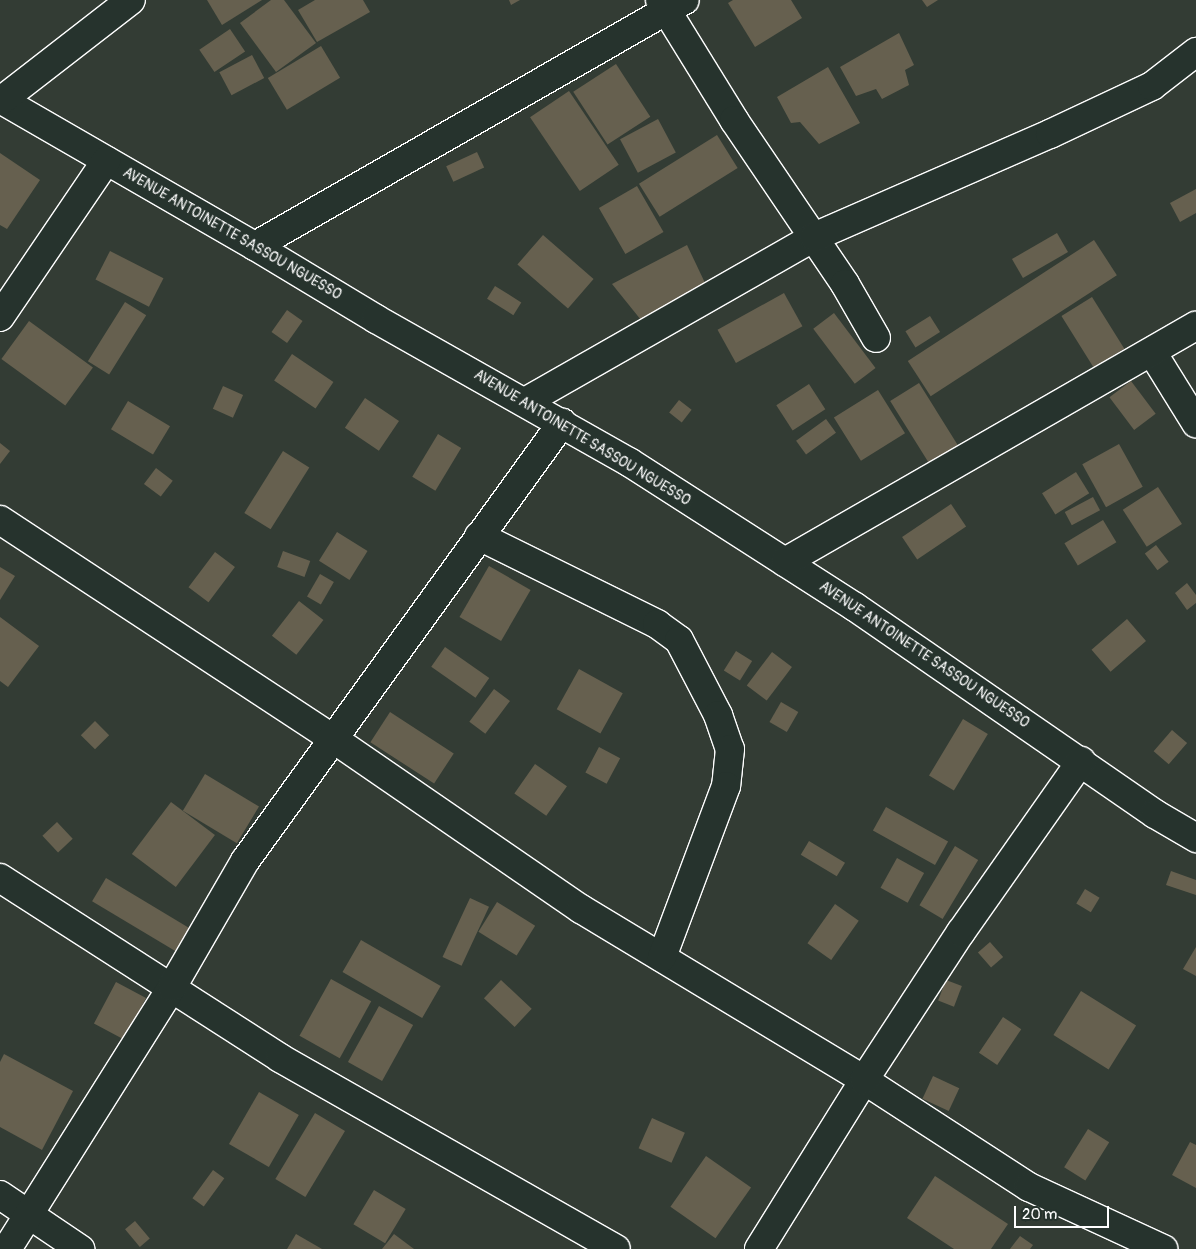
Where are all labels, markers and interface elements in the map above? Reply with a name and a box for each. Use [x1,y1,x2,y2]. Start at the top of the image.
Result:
street label: AVENUE ANTOINETTE SASSOU NGUESSO [120,164,344,304]
street label: AVENUE ANTOINETTE SASSOU NGUESSO [471,367,693,509]
street label: AVENUE ANTOINETTE SASSOU NGUESSO [816,578,1032,732]
scale bar [1016,1196,1111,1228]
text: 20 m [1022,1205,1057,1224]

